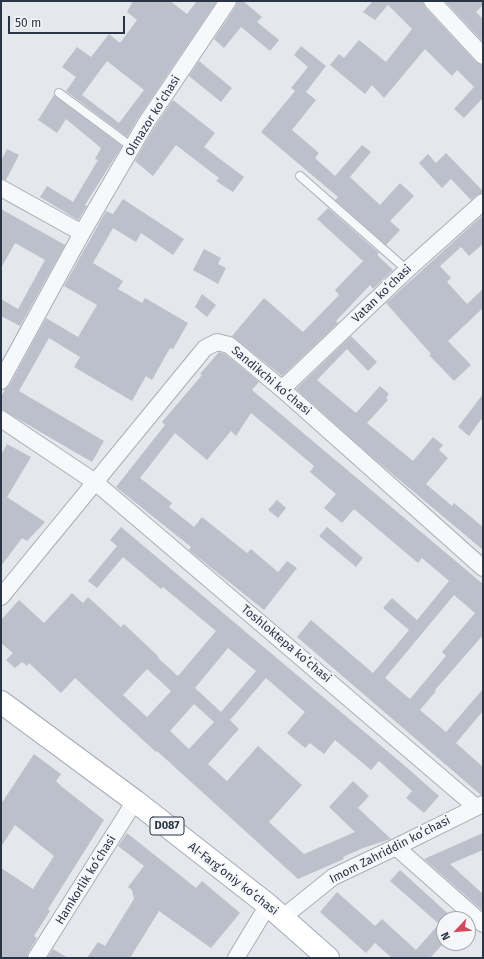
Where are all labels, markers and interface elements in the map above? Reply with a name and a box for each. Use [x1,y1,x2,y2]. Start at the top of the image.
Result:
scale bar [10,8,127,34]
text: 50 m [15,16,41,30]
street label: Olmazor koʻchasi [122,73,184,159]
street label: Vatan koʻchasi [349,262,415,326]
street label: Sandikchi koʻchasi [228,343,314,419]
street label: Toshloktepa koʻchasi [238,602,334,686]
street label: Imom Zahriddin koʻchasi [327,813,453,887]
road number: D087 [150,817,184,835]
street label: Hamkorlik koʻchasi [53,833,119,927]
street label: Al-Fargʻoniy koʻchasi [185,839,281,919]
north arrow [436,911,476,951]
text: N [438,930,453,942]

